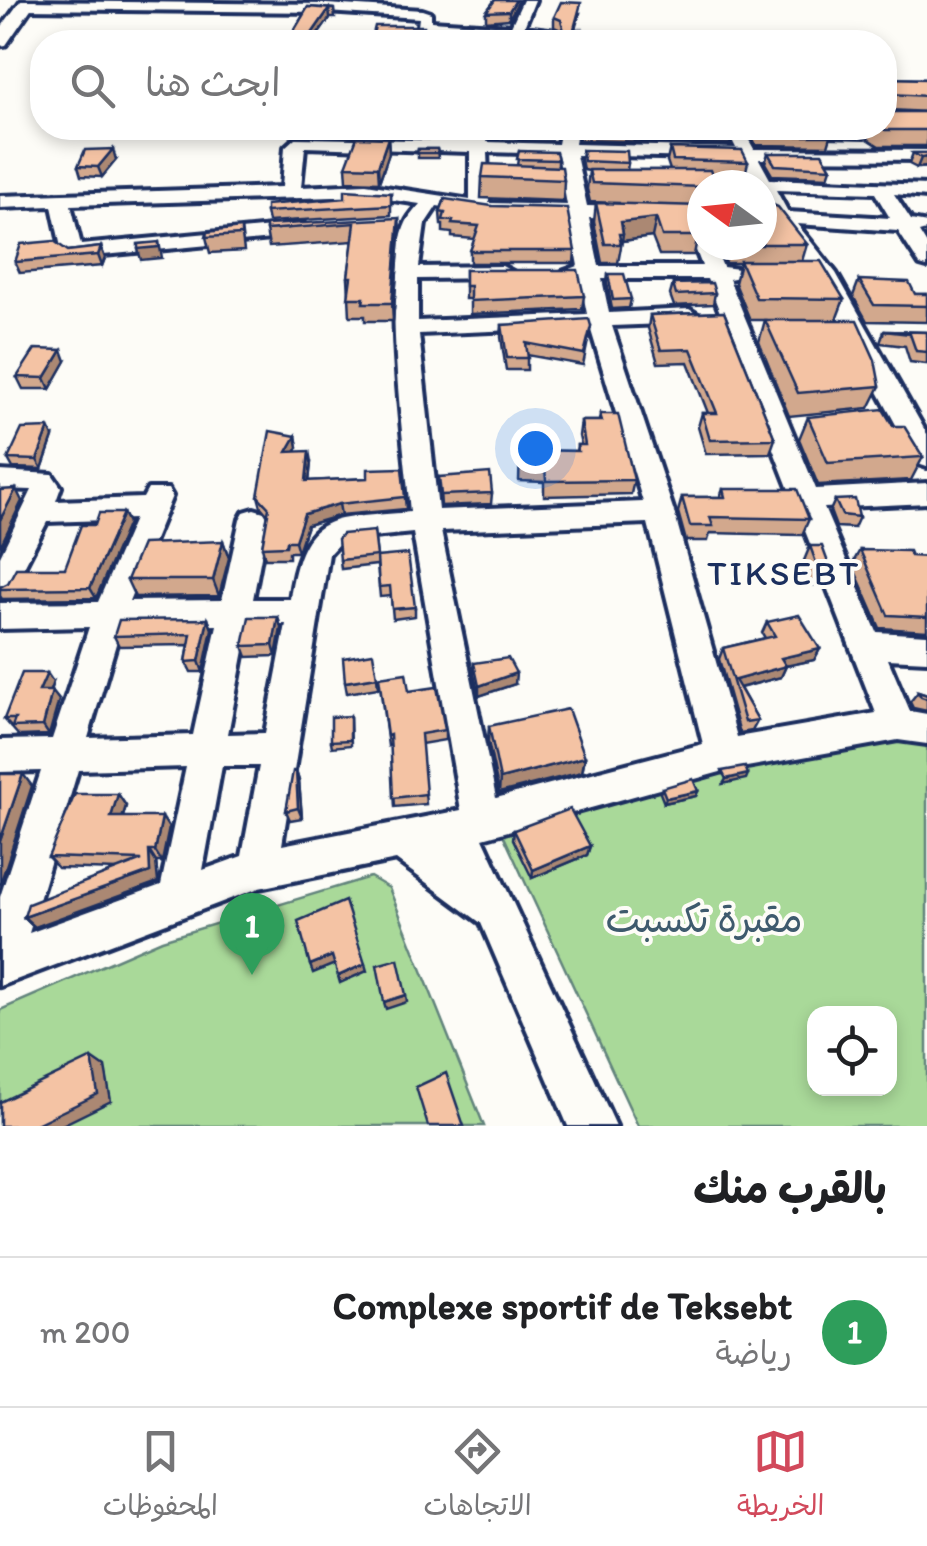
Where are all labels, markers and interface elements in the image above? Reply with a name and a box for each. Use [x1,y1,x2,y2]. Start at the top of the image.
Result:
search box [30,30,897,140]
icon: search [65,58,120,113]
text: ابحث هنا [145,60,281,106]
north arrow [687,170,777,260]
your location [510,423,561,474]
district label: TIKSEBT [707,552,861,594]
pin: 1 [220,892,284,975]
park label: مقبرة تكسبت [606,896,803,942]
map controls [807,1006,897,1096]
button: locate [807,1006,897,1096]
text: بالقرب منك [693,1163,887,1214]
text: Complexe sportif de Teksebt [332,1283,792,1329]
text: 200 m [40,1313,130,1351]
text: 1 [847,1313,862,1351]
text: رياضة [715,1334,792,1372]
tab: المحفوظات [103,1424,218,1530]
tab: الاتجاهات [423,1424,532,1530]
tab: الخريطة [737,1424,824,1530]

